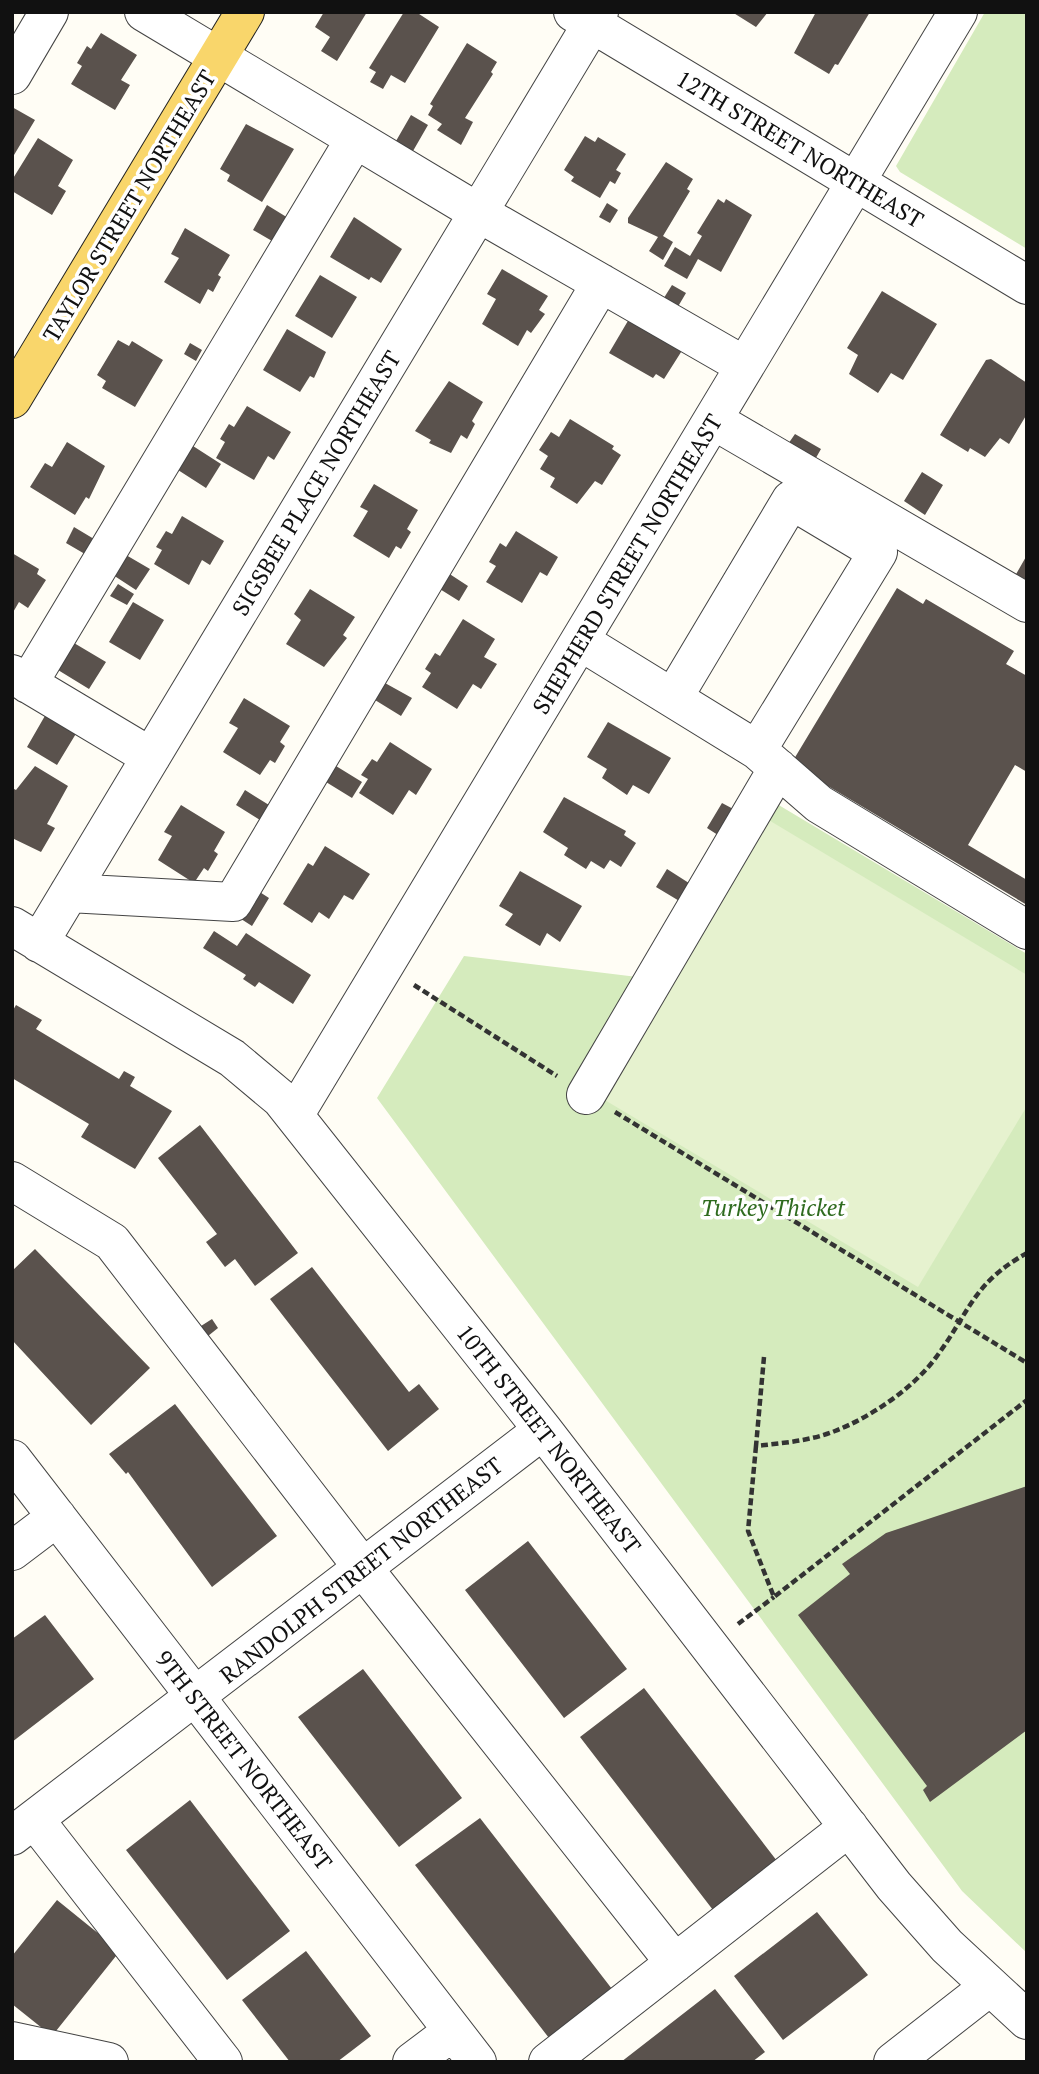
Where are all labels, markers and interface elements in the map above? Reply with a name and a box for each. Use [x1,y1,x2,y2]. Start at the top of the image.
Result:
street label: 12TH STREET NORTHEAST [671,63,929,235]
street label: TAYLOR STREET NORTHEAST [35,64,223,348]
street label: SIGSBEE PLACE NORTHEAST [225,345,407,621]
street label: SHEPHERD STREET NORTHEAST [525,408,729,720]
park label: Turkey Thicket [701,1192,846,1223]
street label: 10TH STREET NORTHEAST [450,1318,648,1560]
street label: RANDOLPH STREET NORTHEAST [213,1450,509,1690]
street label: 9TH STREET NORTHEAST [148,1644,340,1876]

